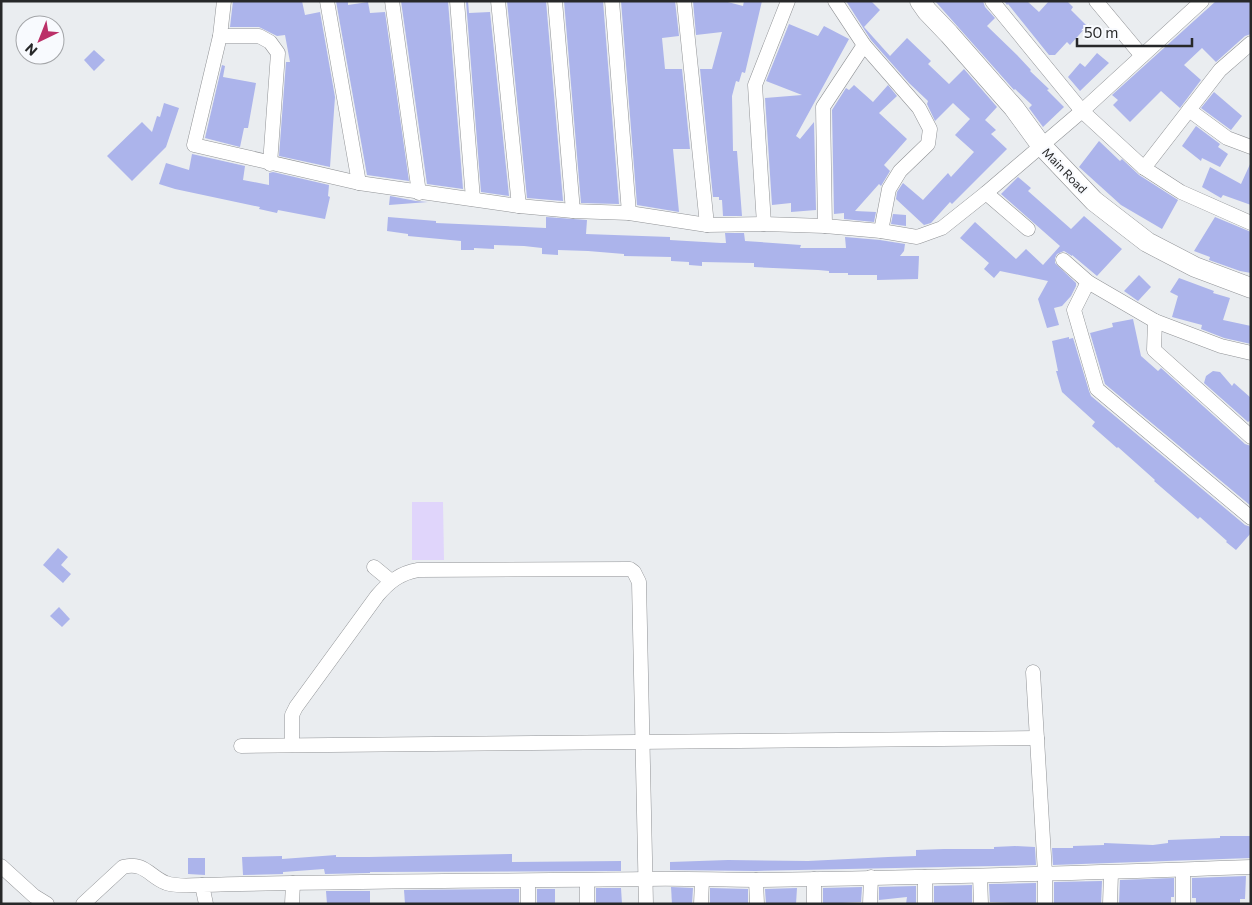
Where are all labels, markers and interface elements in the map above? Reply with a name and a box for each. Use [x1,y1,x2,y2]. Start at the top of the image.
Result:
north arrow [15,15,65,65]
scale bar [1077,15,1192,47]
text: 50 m [1084,23,1118,41]
text: N [21,40,40,60]
street label: Main Road [1040,144,1090,196]

